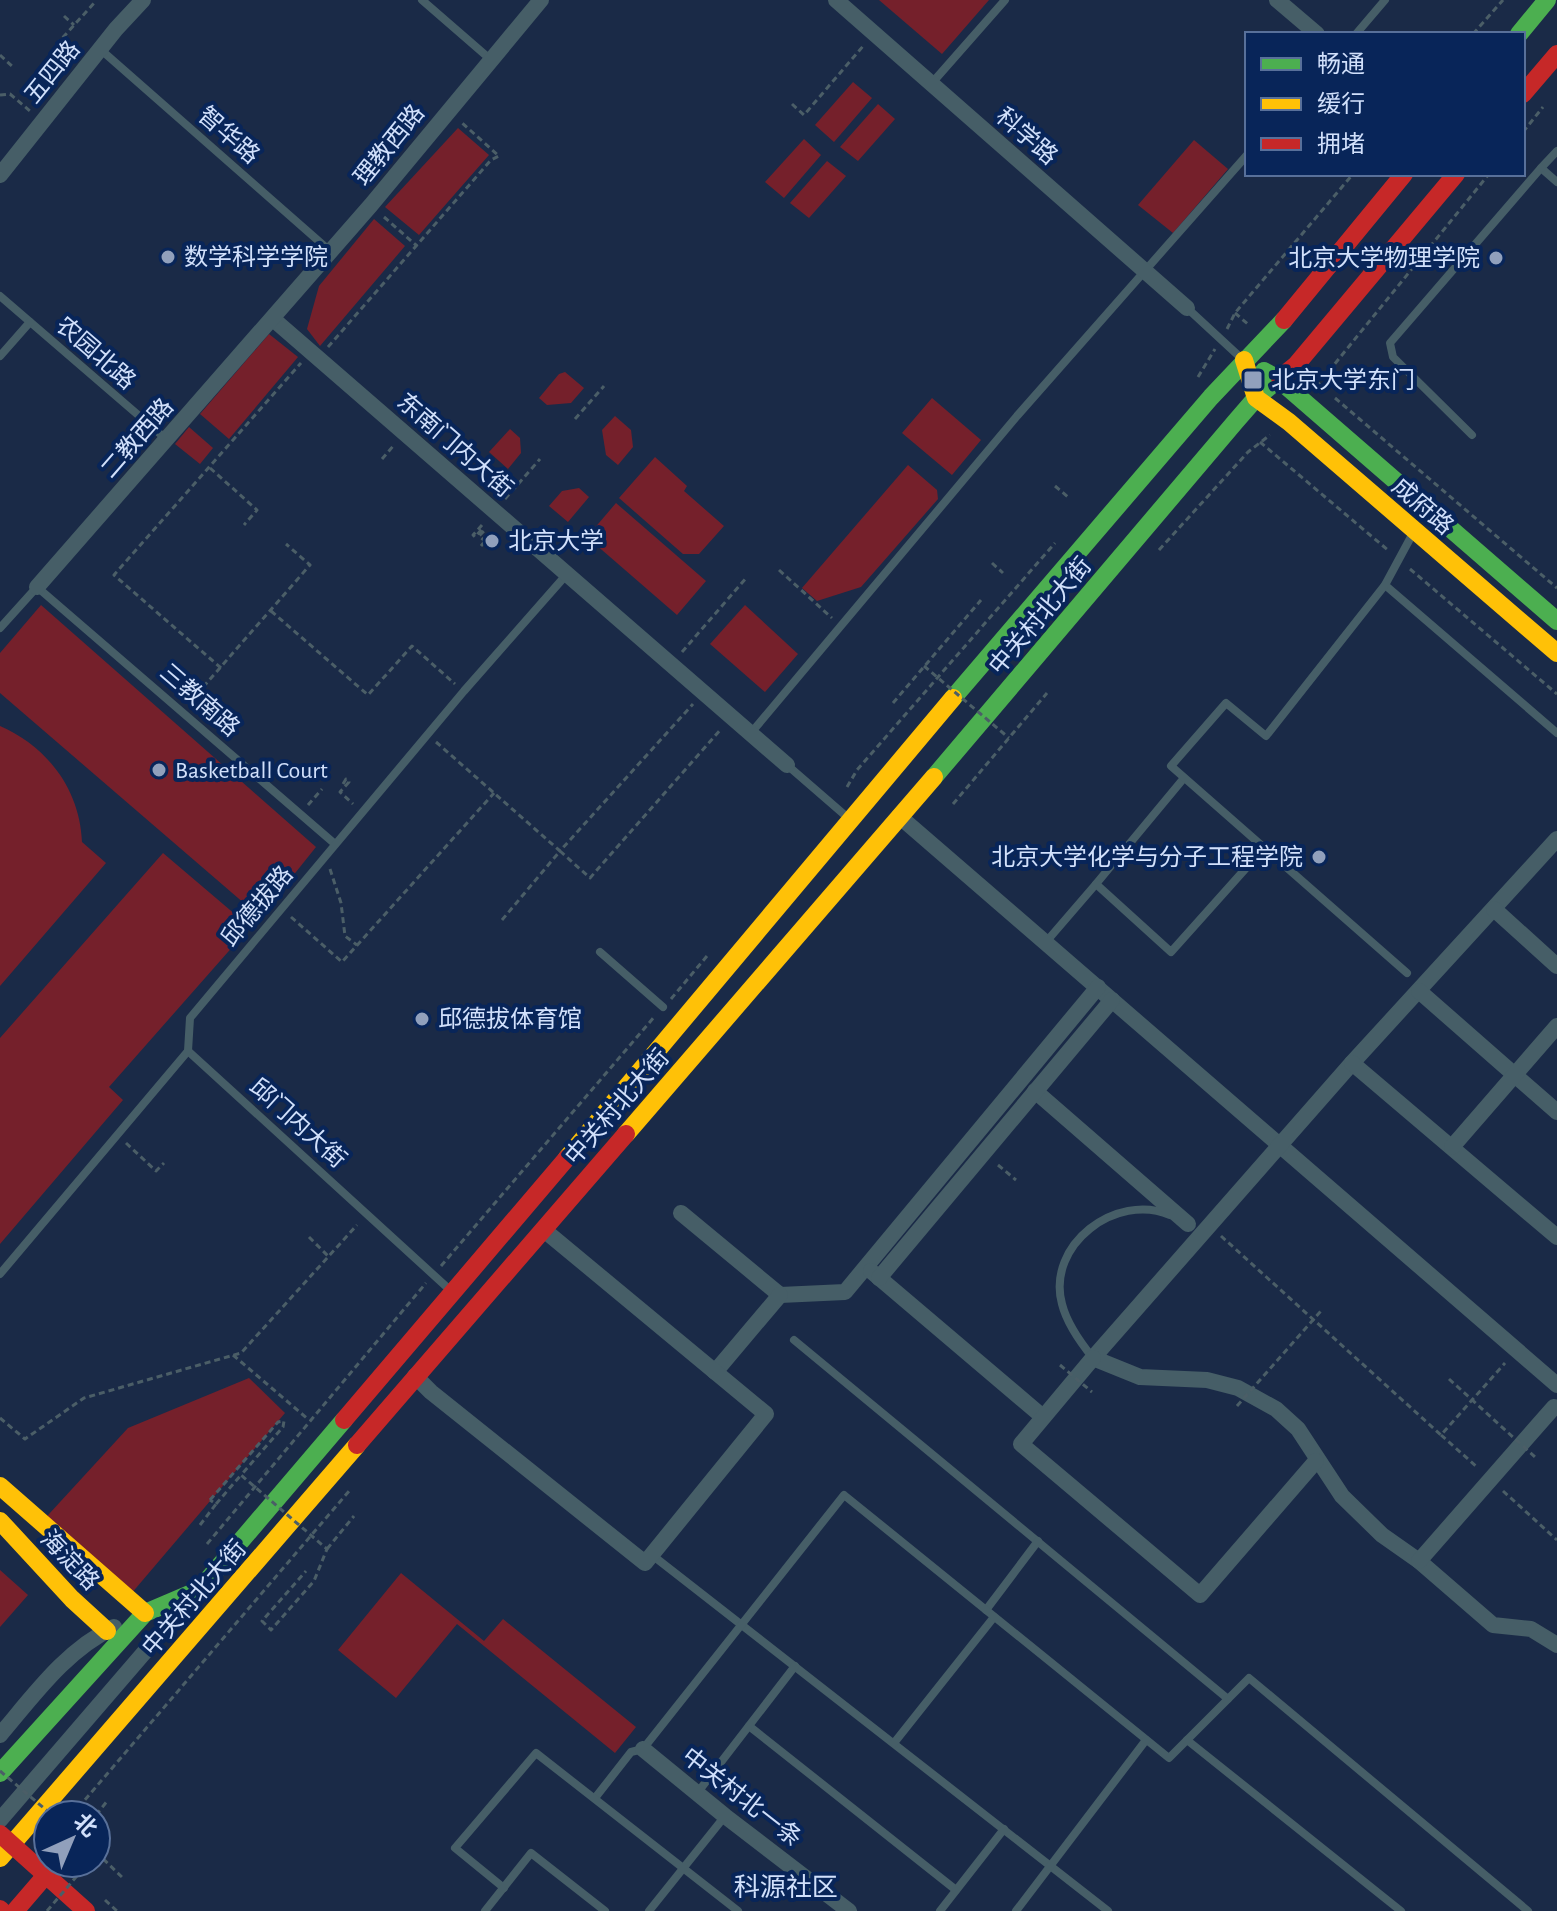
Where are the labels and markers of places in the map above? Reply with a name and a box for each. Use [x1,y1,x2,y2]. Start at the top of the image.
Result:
place label: 数学科学学院 [184,244,328,270]
place label: 北京大学物理学院 [1288,245,1480,271]
marker: 数学科学学院 [159,248,177,266]
marker: 北京大学物理学院 [1487,249,1505,267]
place label: 北京大学东门 [1271,367,1415,393]
marker: 北京大学东门 [1242,369,1264,391]
place label: 北京大学 [508,528,604,554]
marker: 北京大学 [483,532,501,550]
place label: Basketball Court [175,759,328,783]
marker: Basketball Court [150,761,168,779]
place label: 北京大学化学与分子工程学院 [991,844,1303,870]
marker: 北京大学化学与分子工程学院 [1310,848,1328,866]
place label: 邱德拔体育馆 [438,1006,582,1032]
marker: 邱德拔体育馆 [413,1010,431,1028]

